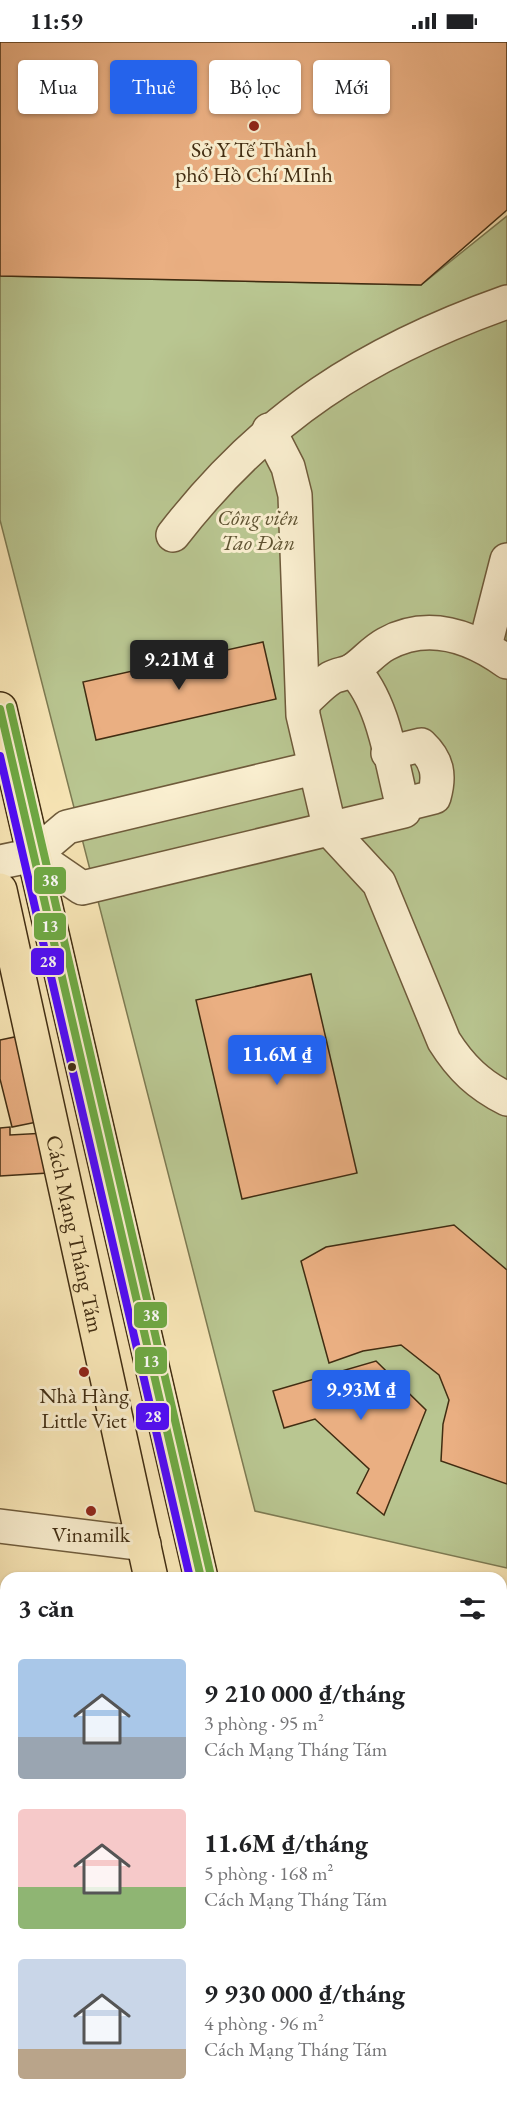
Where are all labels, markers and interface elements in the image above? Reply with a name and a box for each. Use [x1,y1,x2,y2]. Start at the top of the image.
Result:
text: 11:59 [30,7,83,36]
chip: Mua [18,60,98,114]
chip: Thuê [110,60,197,114]
chip: Bộ lọc [209,60,301,114]
chip: Mới [313,60,390,114]
marker: Sở Y Tế Thành phố Hồ Chí MInh [247,119,261,133]
place label: Sở Y Tế Thành phố Hồ Chí MInh [175,135,333,189]
park label: Công viên Tao Đàn [217,503,299,557]
pin: 9.21M ₫ [124,640,234,691]
text: 9.21M ₫ [144,646,214,672]
line badge: 38 [33,866,67,895]
text: 38 [42,870,58,891]
line badge: 13 [33,912,67,941]
text: 13 [42,916,58,937]
line badge: 28 [30,947,65,976]
text: 28 [40,951,56,972]
pin: 11.6M ₫ [222,1035,332,1086]
text: 11.6M ₫ [242,1041,312,1067]
unlabelled marker [66,1061,78,1073]
street label: Cách Mạng Tháng Tám [40,1132,111,1335]
line badge: 38 [133,1301,168,1329]
text: 38 [143,1305,159,1326]
line badge: 13 [134,1346,168,1375]
text: 13 [143,1351,159,1372]
marker: Nhà Hàng Little Viet [77,1365,91,1379]
pin: 9.93M ₫ [306,1370,416,1421]
text: 9.93M ₫ [326,1376,396,1402]
place label: Nhà Hàng Little Viet [39,1381,129,1435]
line badge: 28 [135,1402,170,1431]
text: 28 [145,1406,161,1427]
marker: Vinamilk [84,1504,98,1518]
place label: Vinamilk [52,1520,131,1549]
text: 3 căn [18,1591,74,1625]
icon: filters [456,1592,489,1625]
text: 9 210 000 ₫/tháng [204,1676,405,1710]
icon: home [66,1683,138,1755]
text: 3 phòng · 95 m² [204,1710,324,1736]
text: Cách Mạng Tháng Tám [204,1736,387,1762]
text: 11.6M ₫/tháng [204,1826,368,1860]
icon: home [66,1833,138,1905]
text: 5 phòng · 168 m² [204,1860,334,1886]
text: Cách Mạng Tháng Tám [204,1886,387,1912]
text: 9 930 000 ₫/tháng [204,1976,405,2010]
icon: home [66,1983,138,2055]
text: 4 phòng · 96 m² [204,2010,324,2036]
text: Cách Mạng Tháng Tám [204,2036,387,2062]

